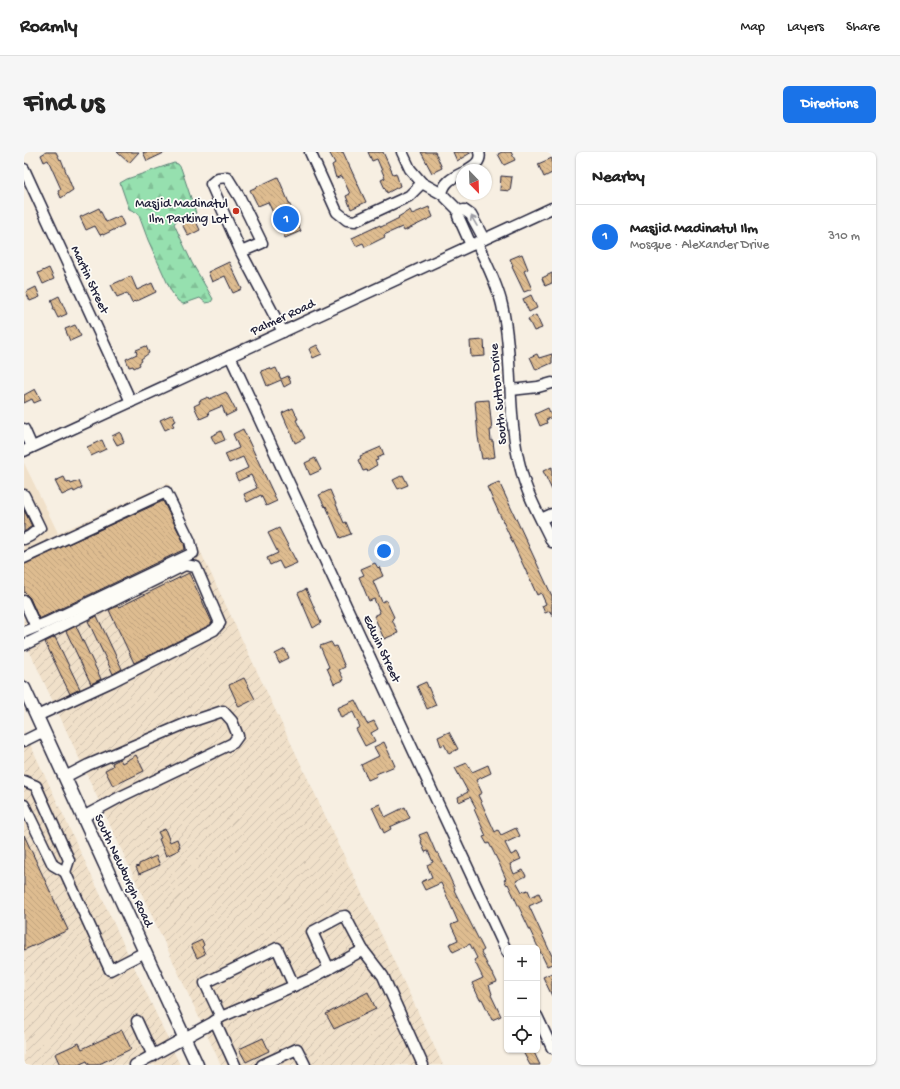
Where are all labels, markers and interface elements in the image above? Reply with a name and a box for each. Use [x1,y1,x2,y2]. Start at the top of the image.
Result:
text: Roamly [20,16,77,39]
text: Map [741,19,765,36]
text: Layers [787,19,824,36]
text: Share [846,19,880,36]
button: Directions [783,86,876,123]
text: Find us [24,88,104,121]
north arrow [456,164,492,200]
text: Nearby [592,168,645,188]
place label: Masjid Madinatul Ilm Parking Lot [135,197,230,227]
pin: 1 [273,204,299,234]
marker: Masjid Madinatul Ilm Parking Lot [231,206,241,216]
one-way arrow [470,215,478,227]
text: Masjid Madinatul Ilm [630,220,758,238]
text: 1 [602,229,608,244]
text: 310 m [828,229,860,244]
text: Mosque · Alexander Drive [630,238,769,253]
street label: Martin Street [67,244,112,318]
street label: Palmer Road [248,296,319,340]
street label: South Sutton Drive [487,343,511,445]
your location [374,541,394,561]
street label: Edwin Street [359,613,404,687]
street label: South Newburgh Road [90,812,156,931]
map controls [504,945,540,1053]
button: + [504,945,540,981]
button: − [504,981,540,1017]
button: locate [504,1017,540,1053]

